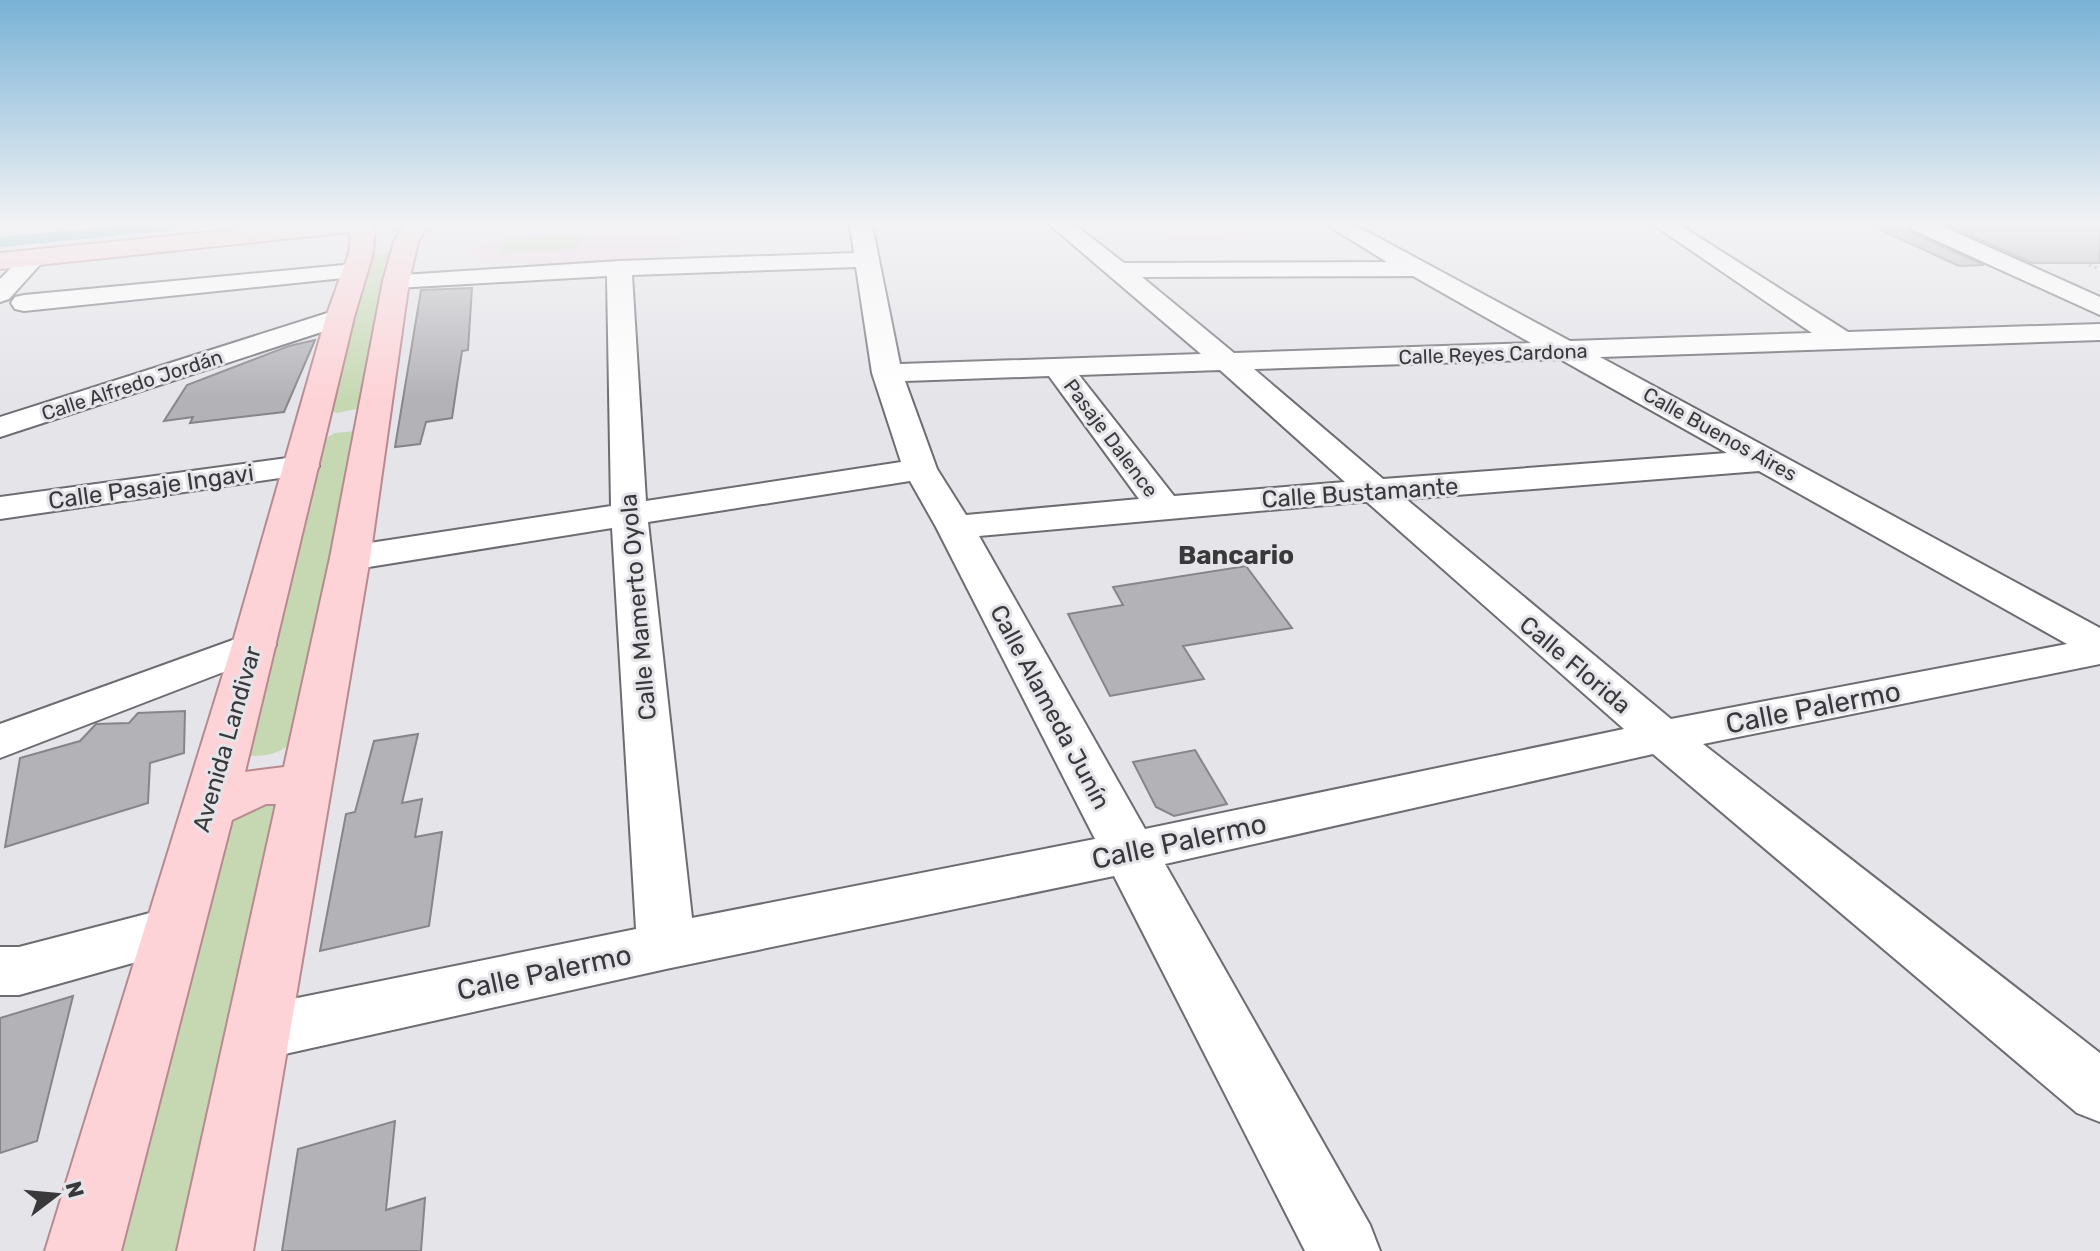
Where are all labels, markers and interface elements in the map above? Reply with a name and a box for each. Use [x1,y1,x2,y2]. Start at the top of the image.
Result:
street label: Calle Reyes Cardona [1398,339,1588,369]
street label: Calle Alfredo Jordán [38,344,226,426]
street label: Pasaje Dalence [1059,374,1163,502]
street label: Calle Buenos Aires [1639,382,1801,486]
street label: Calle Pasaje Ingavi [46,459,256,515]
street label: Calle Bustamante [1261,472,1459,514]
street label: Calle Mamerto Oyola [614,493,662,721]
district label: Bancario [1178,540,1294,571]
street label: Calle Alameda Junín [984,600,1116,814]
street label: Calle Florida [1514,610,1636,720]
street label: Avenida Landivar [187,643,267,835]
street label: Calle Palermo [1723,674,1903,741]
street label: Calle Palermo [1089,807,1269,876]
street label: Calle Palermo [454,938,634,1007]
north arrow [16,1155,96,1235]
text: N [60,1178,90,1201]

